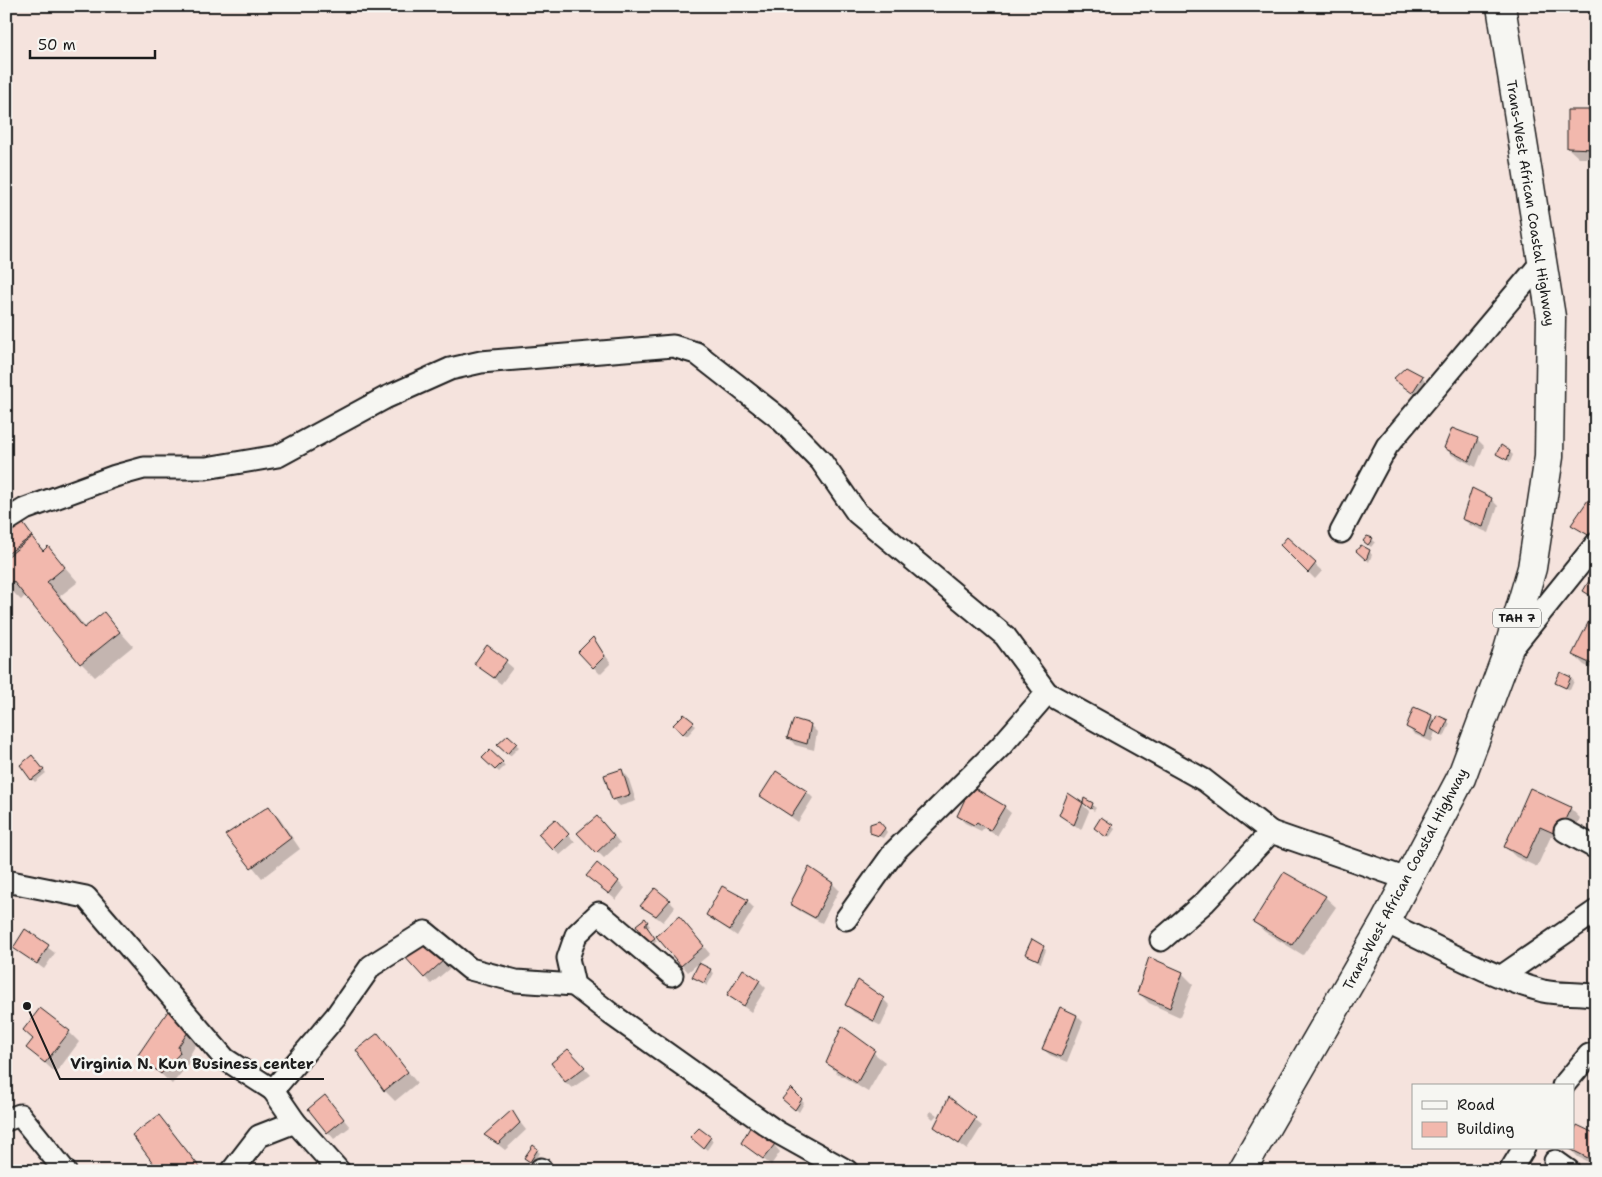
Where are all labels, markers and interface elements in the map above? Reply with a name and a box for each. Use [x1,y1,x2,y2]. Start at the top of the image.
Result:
scale bar [30,28,155,60]
text: 50 m [38,35,76,55]
street label: Trans-West African Coastal Highway [1503,79,1559,327]
road number: TAH 7 [1493,608,1541,628]
street label: Trans-West African Coastal Highway [1339,765,1471,993]
callout: Virginia N. Kun Business center [60,1049,324,1079]
text: Virginia N. Kun Business center [70,1054,314,1074]
legend [1412,1084,1574,1150]
text: Road [1457,1095,1495,1115]
text: Building [1457,1119,1514,1139]

